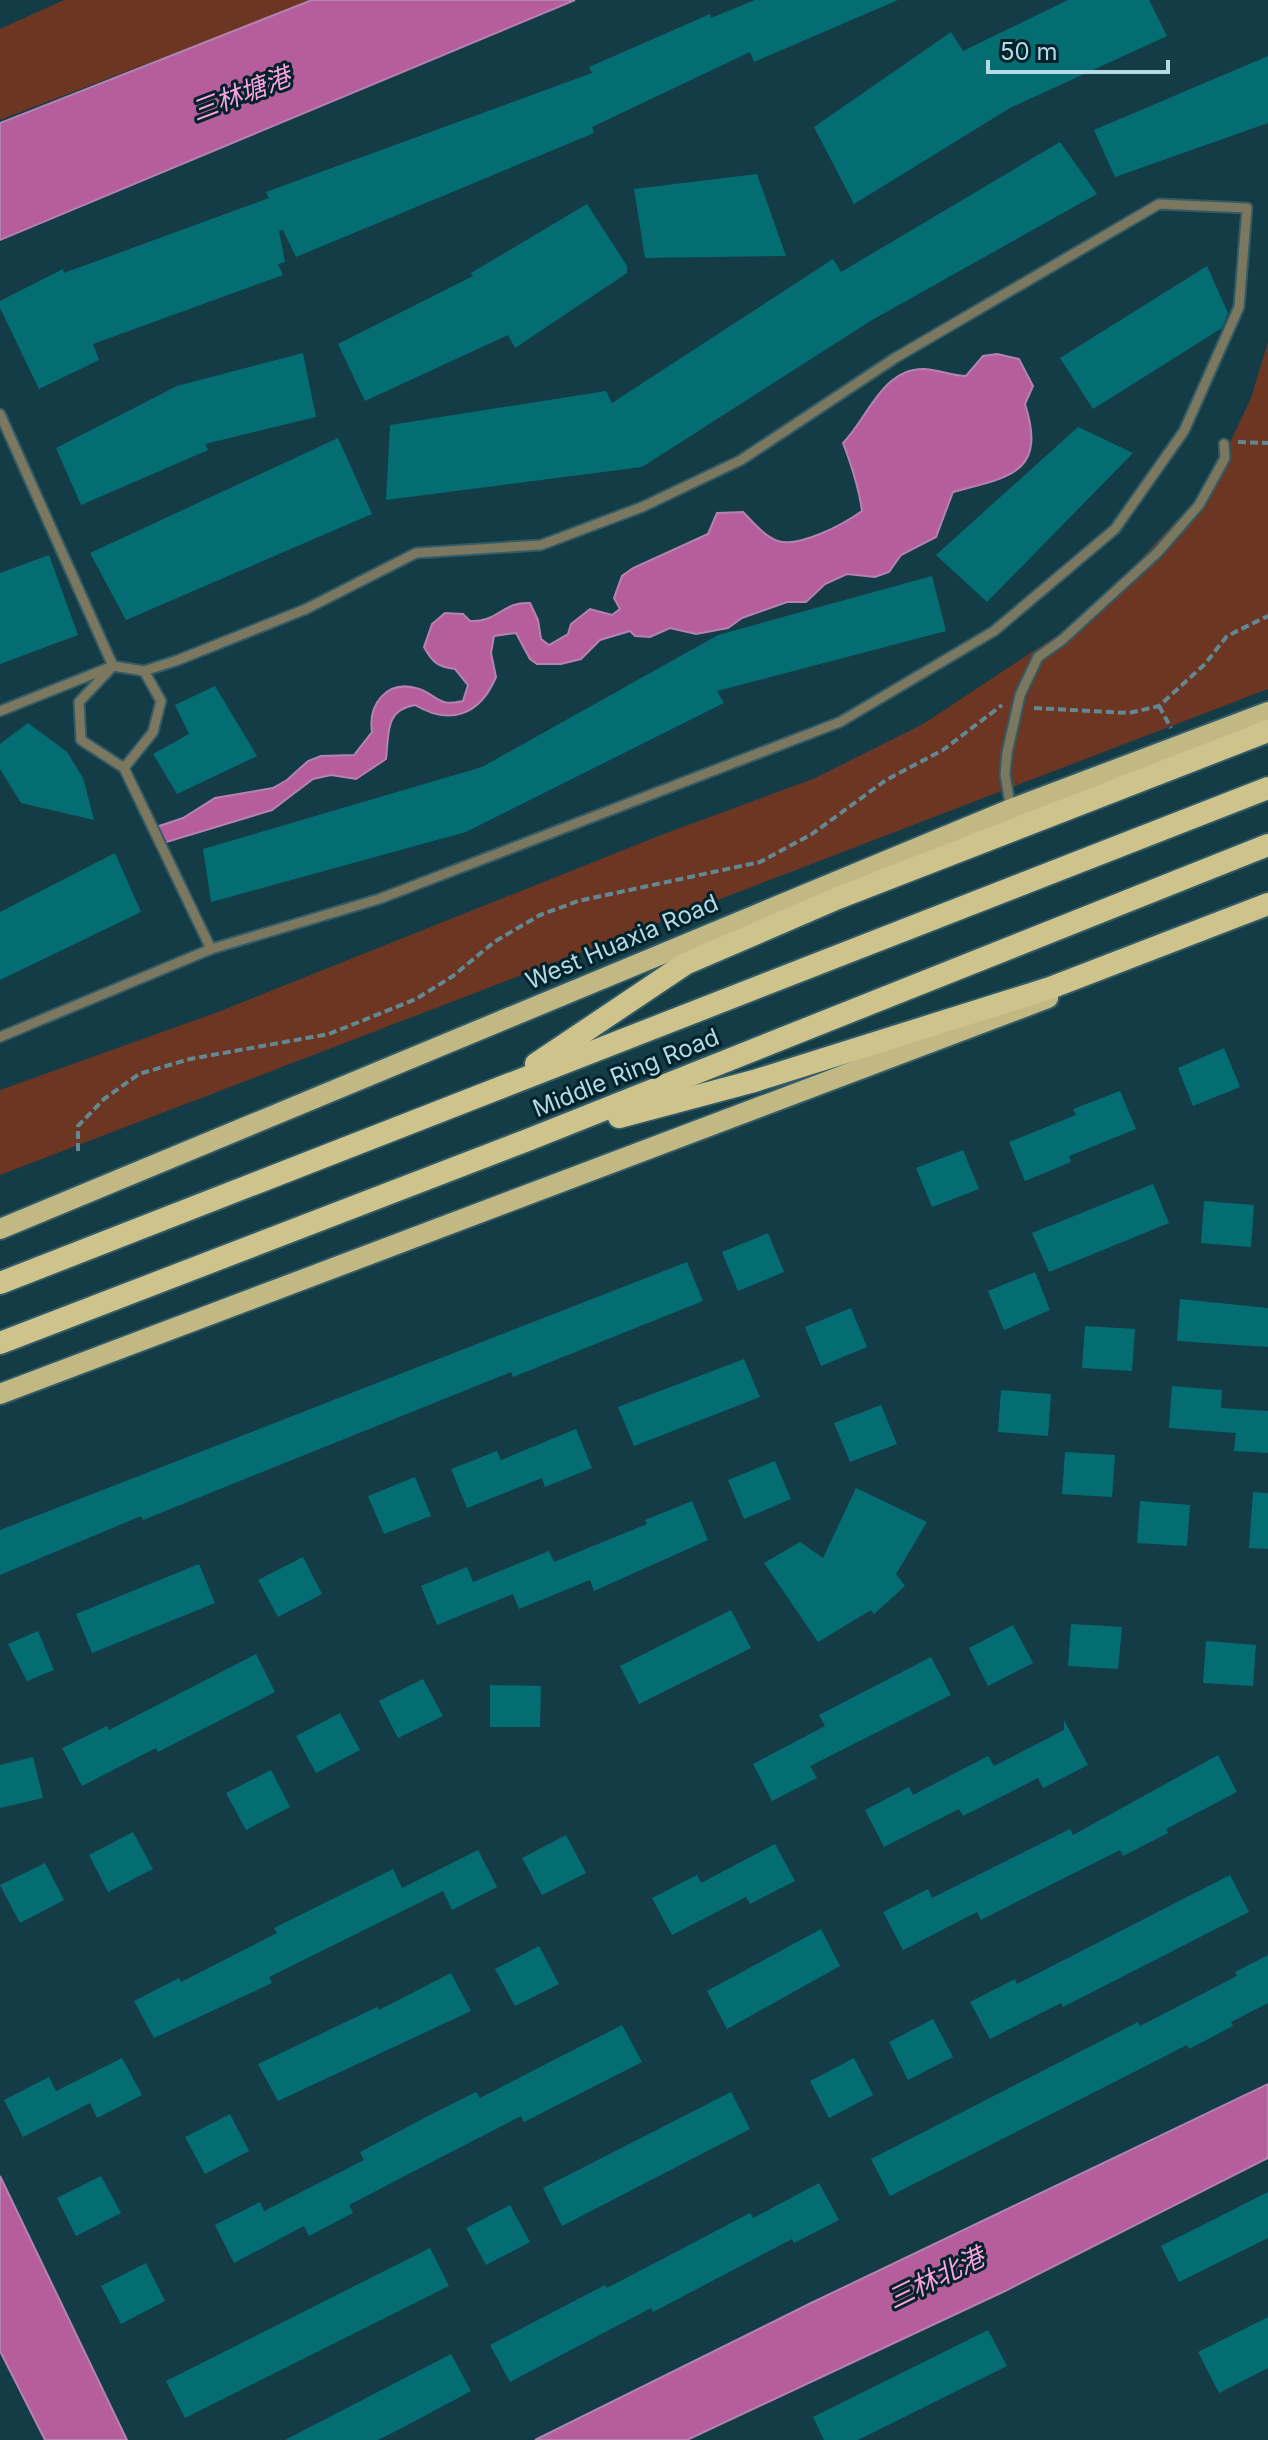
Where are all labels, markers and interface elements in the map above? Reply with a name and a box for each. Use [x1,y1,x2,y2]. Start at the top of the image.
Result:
scale bar [988,24,1168,74]
text: 50 m [1000,37,1058,66]
water label: 三林塘港 [187,59,299,127]
street label: West Huaxia Road [521,888,722,995]
street label: Middle Ring Road [528,1022,723,1123]
water label: 三林北港 [882,2239,993,2314]

